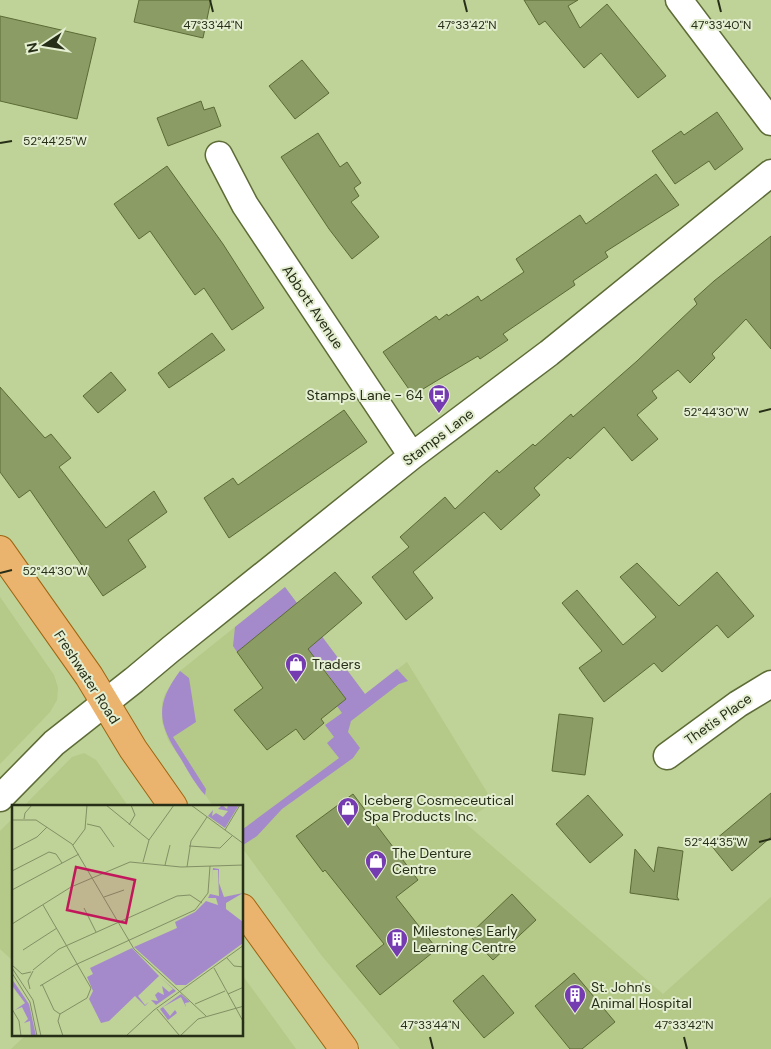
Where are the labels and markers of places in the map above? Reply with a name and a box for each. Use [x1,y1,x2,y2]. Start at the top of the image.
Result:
bus stop icon: Stamps Lane - 64 [427,383,451,414]
place label: Stamps Lane - 64 [306,386,423,404]
shop icon: Traders [284,652,308,683]
place label: Traders [312,655,361,673]
place label: Iceberg Cosmeceutical Spa Products Inc. [364,791,514,825]
shop icon: Iceberg Cosmeceutical Spa Products Inc. [336,796,360,827]
place label: The Denture Centre [392,844,472,878]
shop icon: The Denture Centre [364,849,388,880]
place label: Milestones Early Learning Centre [413,922,518,956]
building icon: Milestones Early Learning Centre [385,927,409,958]
place label: St. John's Animal Hospital [591,978,692,1012]
building icon: St. John's Animal Hospital [563,983,587,1014]

